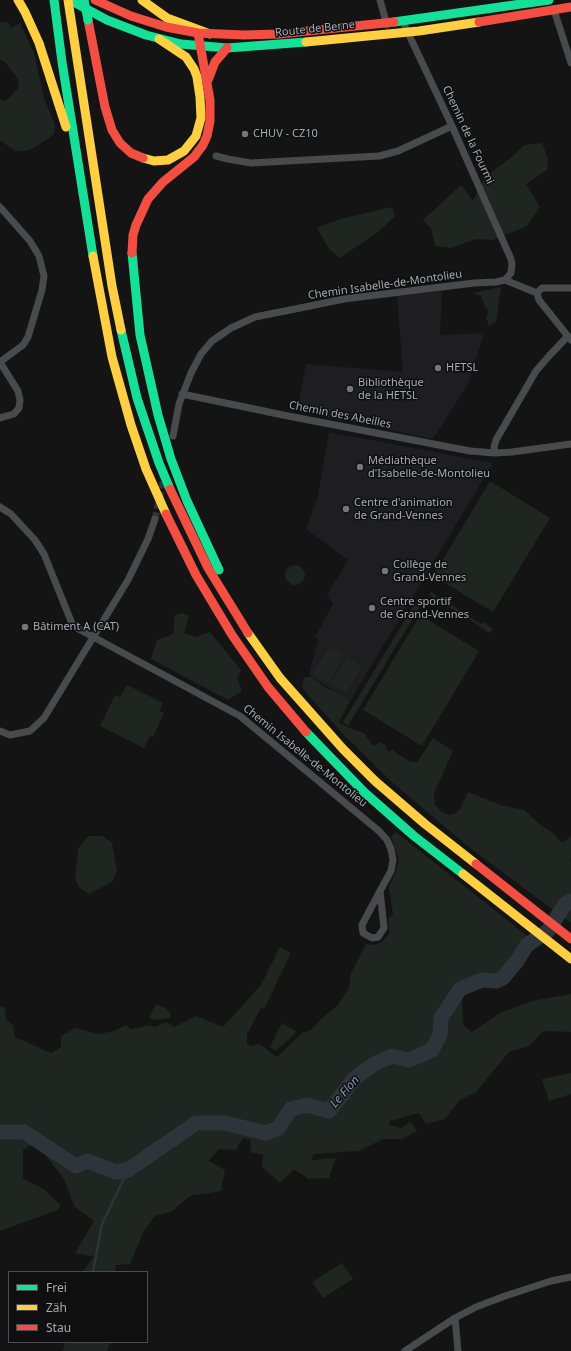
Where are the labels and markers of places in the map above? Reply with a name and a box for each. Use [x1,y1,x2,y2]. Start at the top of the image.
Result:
place label: CHUV - CZ10 [253,127,318,141]
marker: CHUV - CZ10 [240,129,250,139]
place label: HETSL [446,361,478,375]
marker: HETSL [433,363,443,373]
place label: Bibliothèque de la HETSL [358,376,424,402]
marker: Bibliothèque de la HETSL [345,384,355,394]
place label: Médiathèque d'Isabelle-de-Montolieu [368,454,490,480]
marker: Médiathèque d'Isabelle-de-Montolieu [355,462,365,472]
place label: Centre d'animation de Grand-Vennes [354,496,453,522]
marker: Centre d'animation de Grand-Vennes [341,504,351,514]
place label: Collège de Grand-Vennes [393,558,466,584]
marker: Collège de Grand-Vennes [380,566,390,576]
place label: Centre sportif de Grand-Vennes [380,595,469,621]
marker: Centre sportif de Grand-Vennes [367,603,377,613]
place label: Bâtiment A (CAT) [33,620,119,634]
marker: Bâtiment A (CAT) [20,622,30,632]

